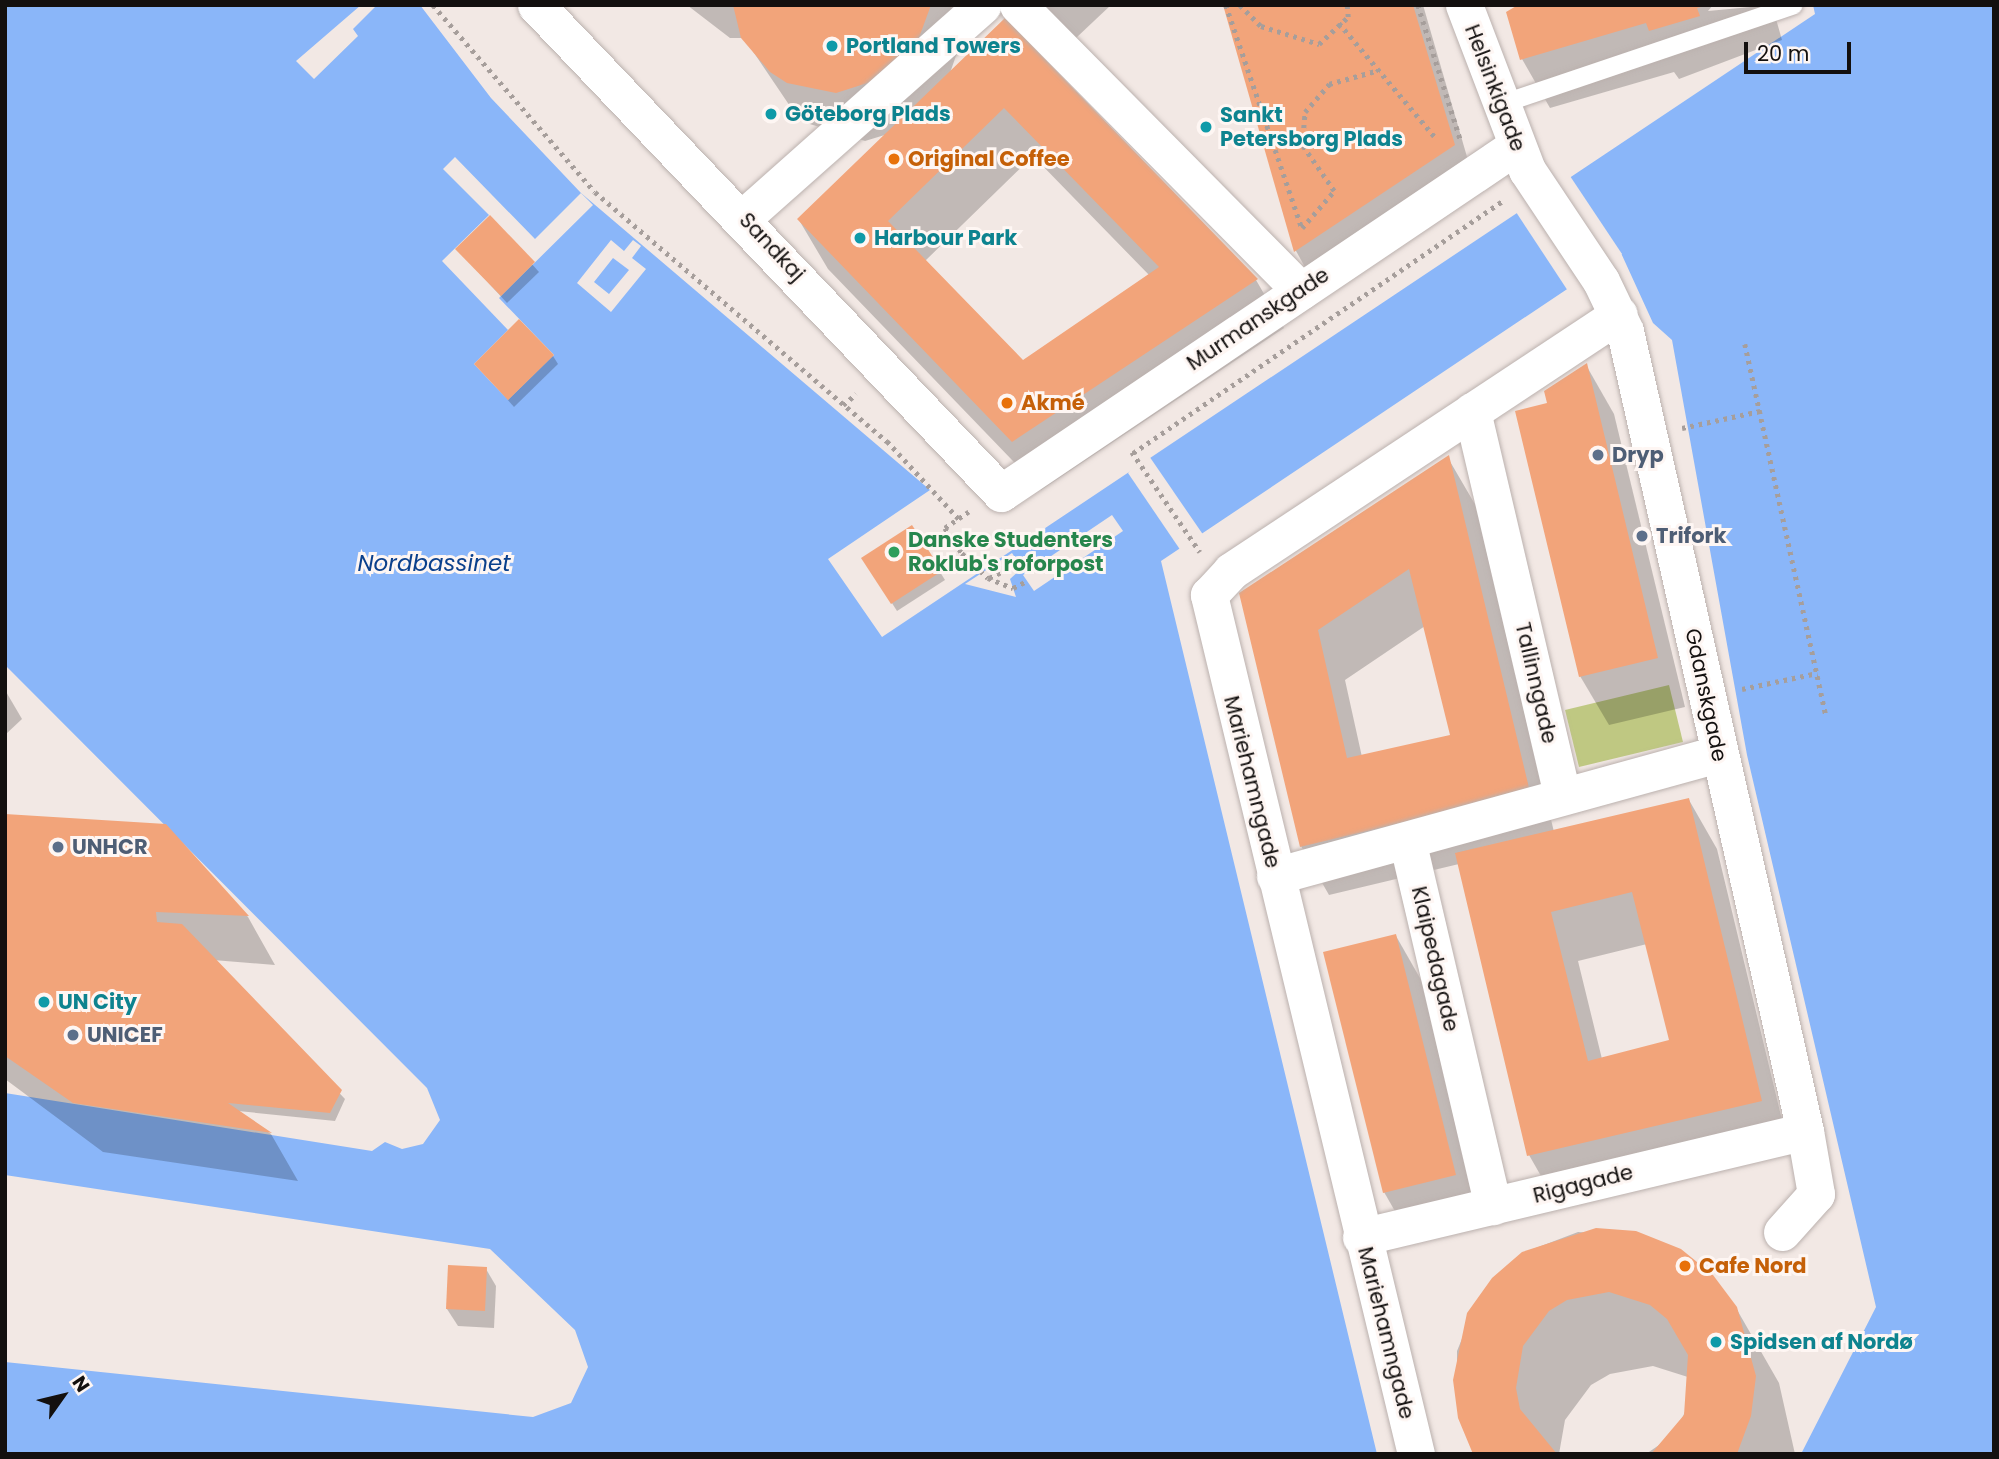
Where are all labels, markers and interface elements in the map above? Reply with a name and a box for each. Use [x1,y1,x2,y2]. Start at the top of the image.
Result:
street label: Helsinkigade [1459,21,1531,155]
scale bar [1747,28,1854,72]
place label: Portland Towers [846,33,1021,59]
marker: Portland Towers [824,38,840,54]
text: 20 m [1757,39,1810,68]
place label: Göteborg Plads [785,101,951,127]
place label: Sankt Petersborg Plads [1220,102,1403,152]
marker: Göteborg Plads [763,106,779,122]
marker: Sankt Petersborg Plads [1198,119,1214,135]
place label: Original Coffee [908,146,1070,172]
marker: Original Coffee [886,151,902,167]
street label: Sandkaj [734,208,810,286]
place label: Harbour Park [874,225,1017,251]
marker: Harbour Park [852,230,868,246]
street label: Murmanskgade [1182,262,1334,376]
place label: Akmé [1021,390,1085,416]
marker: Akmé [999,395,1015,411]
place label: Dryp [1612,442,1664,468]
marker: Dryp [1590,447,1606,463]
place label: Trifork [1656,523,1726,549]
place label: Danske Studenters Roklub's roforpost [908,527,1113,577]
marker: Trifork [1634,528,1650,544]
marker: Danske Studenters Roklub's roforpost [886,544,902,560]
water label: Nordbassinet [357,549,511,577]
street label: Tallinngade [1510,620,1562,746]
street label: Gdanskgade [1680,626,1732,764]
street label: Mariehamngade [1218,693,1286,871]
place label: UNHCR [72,834,148,860]
marker: UNHCR [50,839,66,855]
street label: Klaipedagade [1406,884,1464,1034]
place label: UN City [58,989,137,1015]
marker: UN City [36,994,52,1010]
place label: UNICEF [87,1022,163,1048]
marker: UNICEF [65,1027,81,1043]
street label: Rigagade [1530,1159,1636,1209]
street label: Mariehamngade [1352,1244,1420,1422]
place label: Cafe Nord [1699,1253,1807,1279]
marker: Cafe Nord [1677,1258,1693,1274]
place label: Spidsen af Nordø [1730,1329,1913,1355]
marker: Spidsen af Nordø [1708,1334,1724,1350]
north arrow [28,1361,98,1431]
text: N [66,1370,96,1397]

